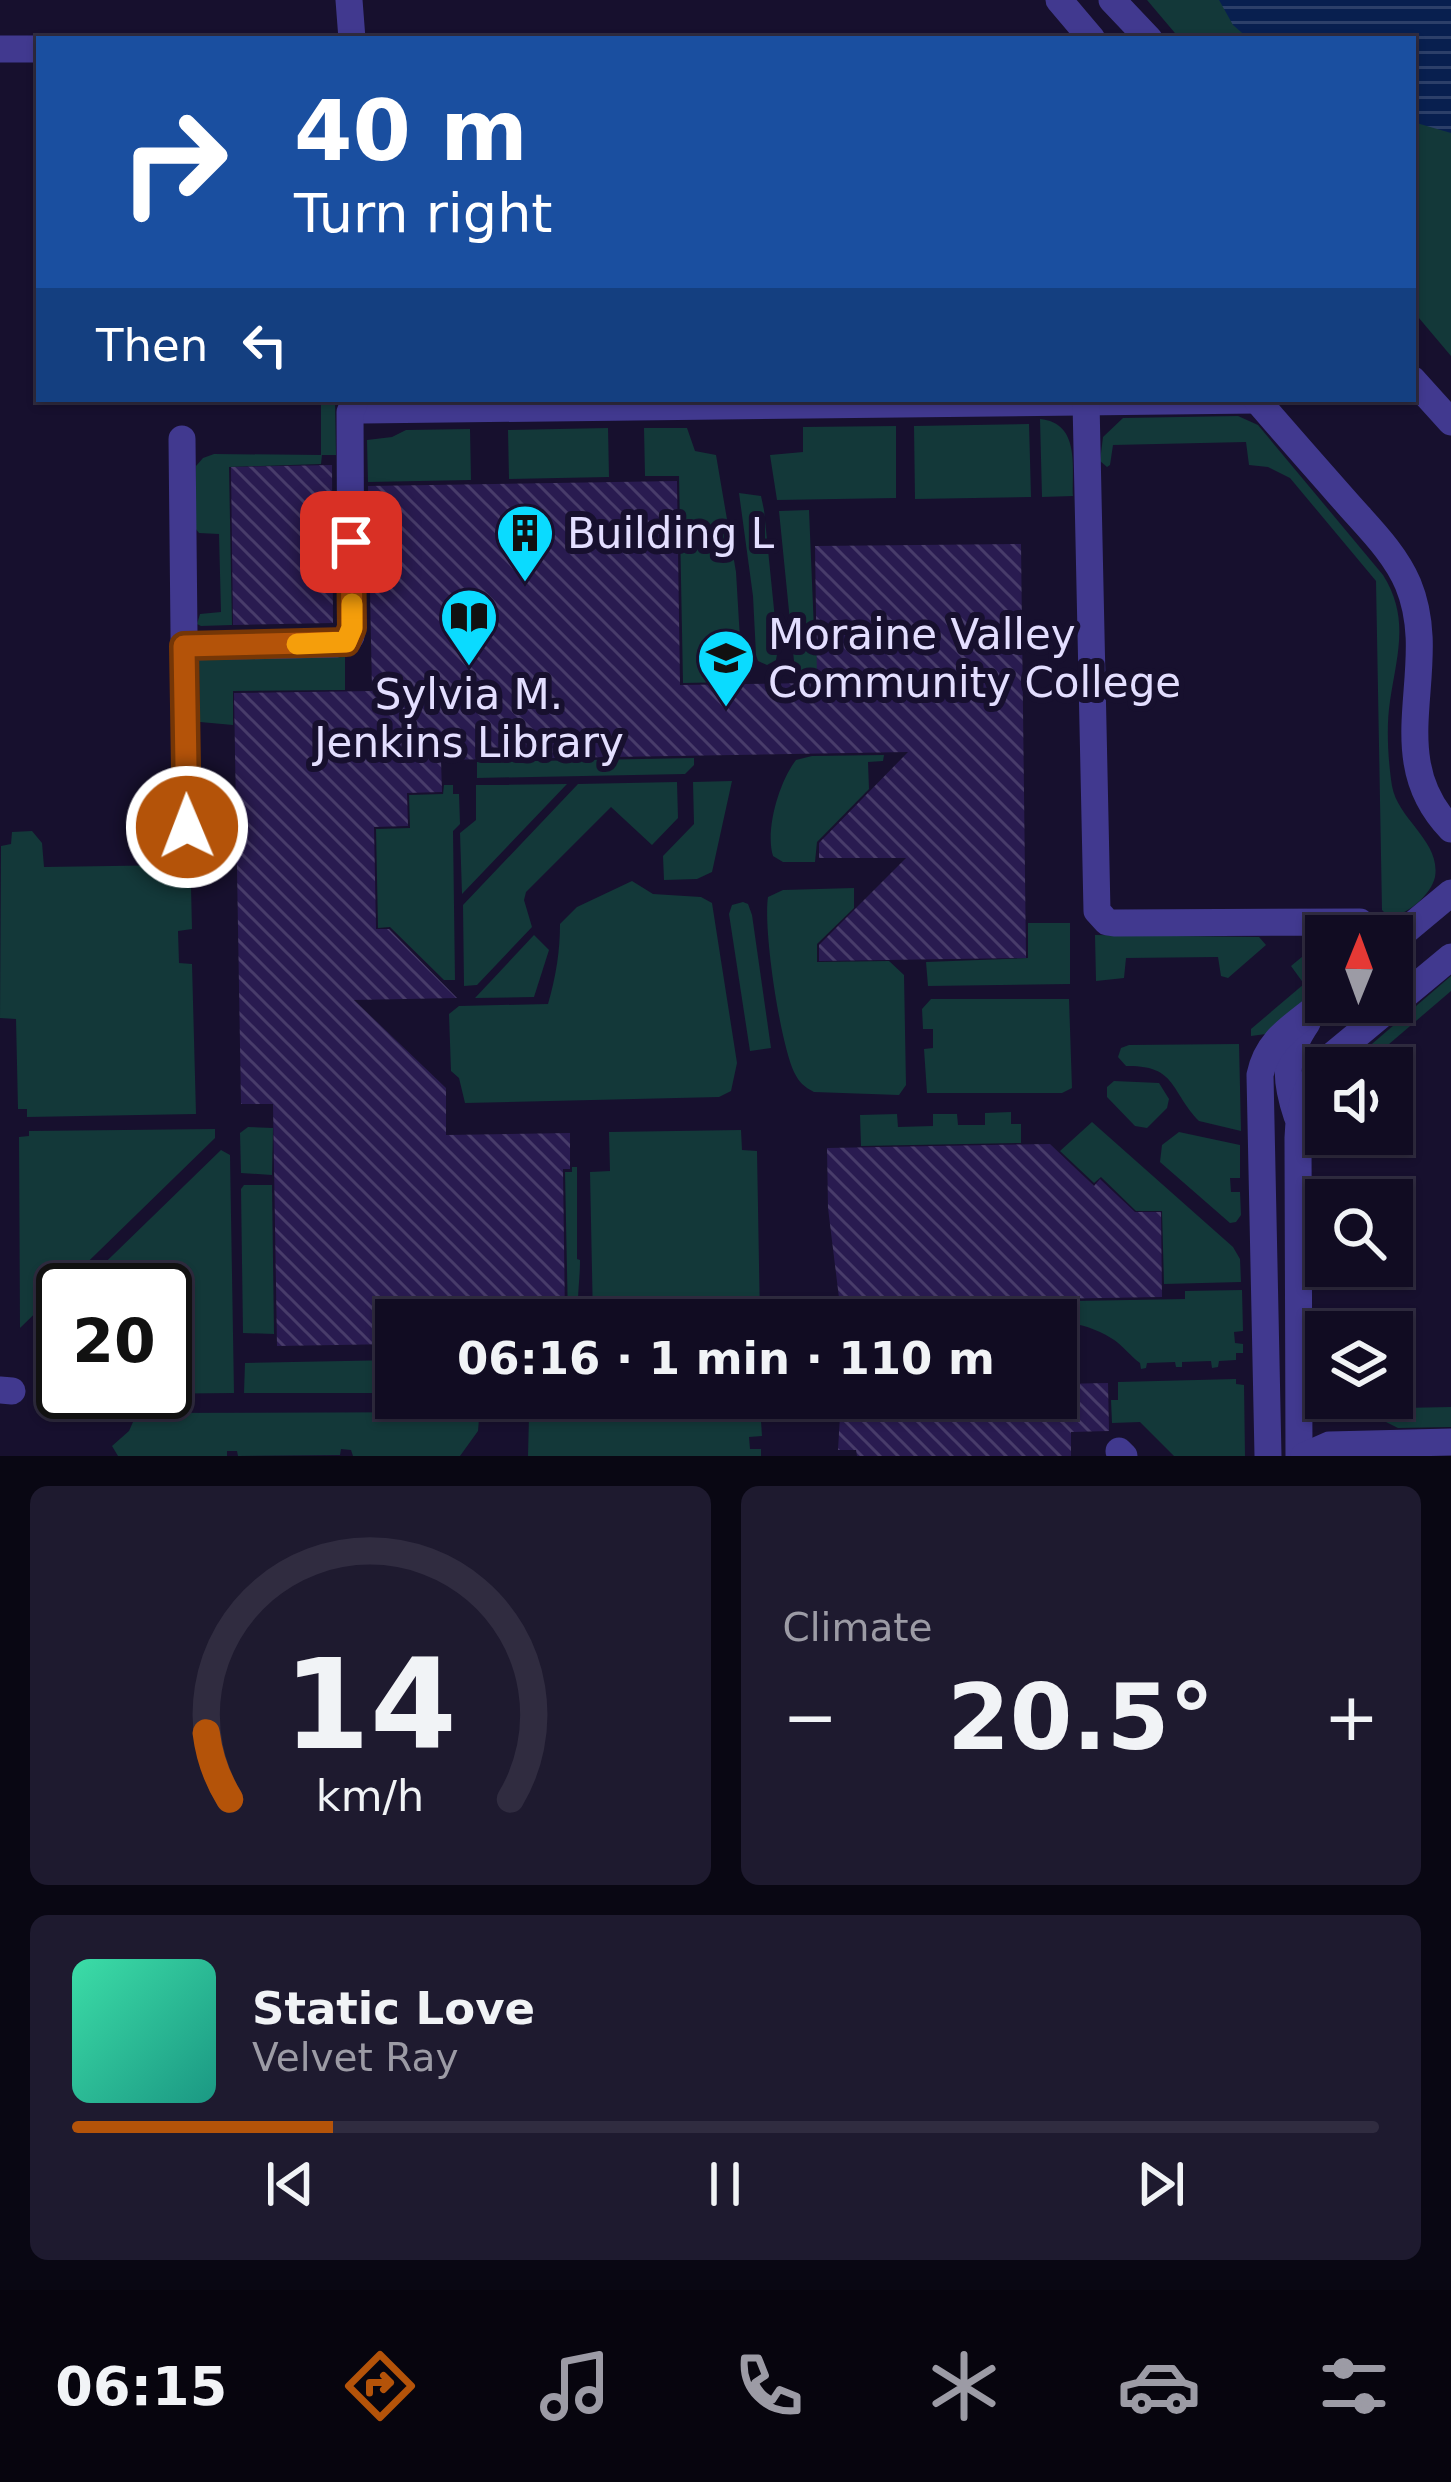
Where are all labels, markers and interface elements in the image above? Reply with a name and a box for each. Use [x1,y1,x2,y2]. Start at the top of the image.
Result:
text: 40 m [294,82,528,180]
icon: right [96,84,252,240]
text: Turn right [294,182,553,245]
icon: left [232,312,298,378]
text: Then [96,319,208,372]
pin [300,491,402,593]
building icon: Building L [494,502,556,584]
icon: arrive [318,509,384,575]
place label: Building L [567,509,775,558]
library icon: Sylvia M. Jenkins Library [438,586,500,668]
place label: Moraine Valley Community College [768,610,1181,707]
school or university icon: Moraine Valley Community College [695,627,757,709]
place label: Sylvia M. Jenkins Library [311,670,624,767]
position arrow [124,764,250,890]
north arrow [1305,915,1413,1023]
map controls [1305,915,1413,1419]
button: sound [1305,1047,1413,1155]
button: search [1305,1179,1413,1287]
speed limit sign: 20 [36,1263,192,1419]
button: layers [1305,1311,1413,1419]
text: 06:16 · 1 min · 110 m [457,1332,995,1385]
text: Climate [783,1605,933,1650]
text: 14 [283,1632,457,1777]
text: 20.5° [947,1665,1214,1770]
text: − [783,1679,838,1756]
text: + [1324,1679,1379,1756]
text: km/h [316,1770,424,1820]
text: Static Love [252,1982,535,2035]
text: Velvet Ray [252,2035,458,2080]
icon: previous [257,2151,323,2217]
icon: pause [692,2151,758,2217]
icon: next [1128,2151,1194,2217]
icon: directions [338,2344,422,2428]
icon: music [533,2344,617,2428]
icon: phone [727,2344,811,2428]
icon: climate [922,2344,1006,2428]
icon: car [1117,2344,1201,2428]
icon: filters [1312,2344,1396,2428]
text: 06:15 [55,2355,227,2418]

